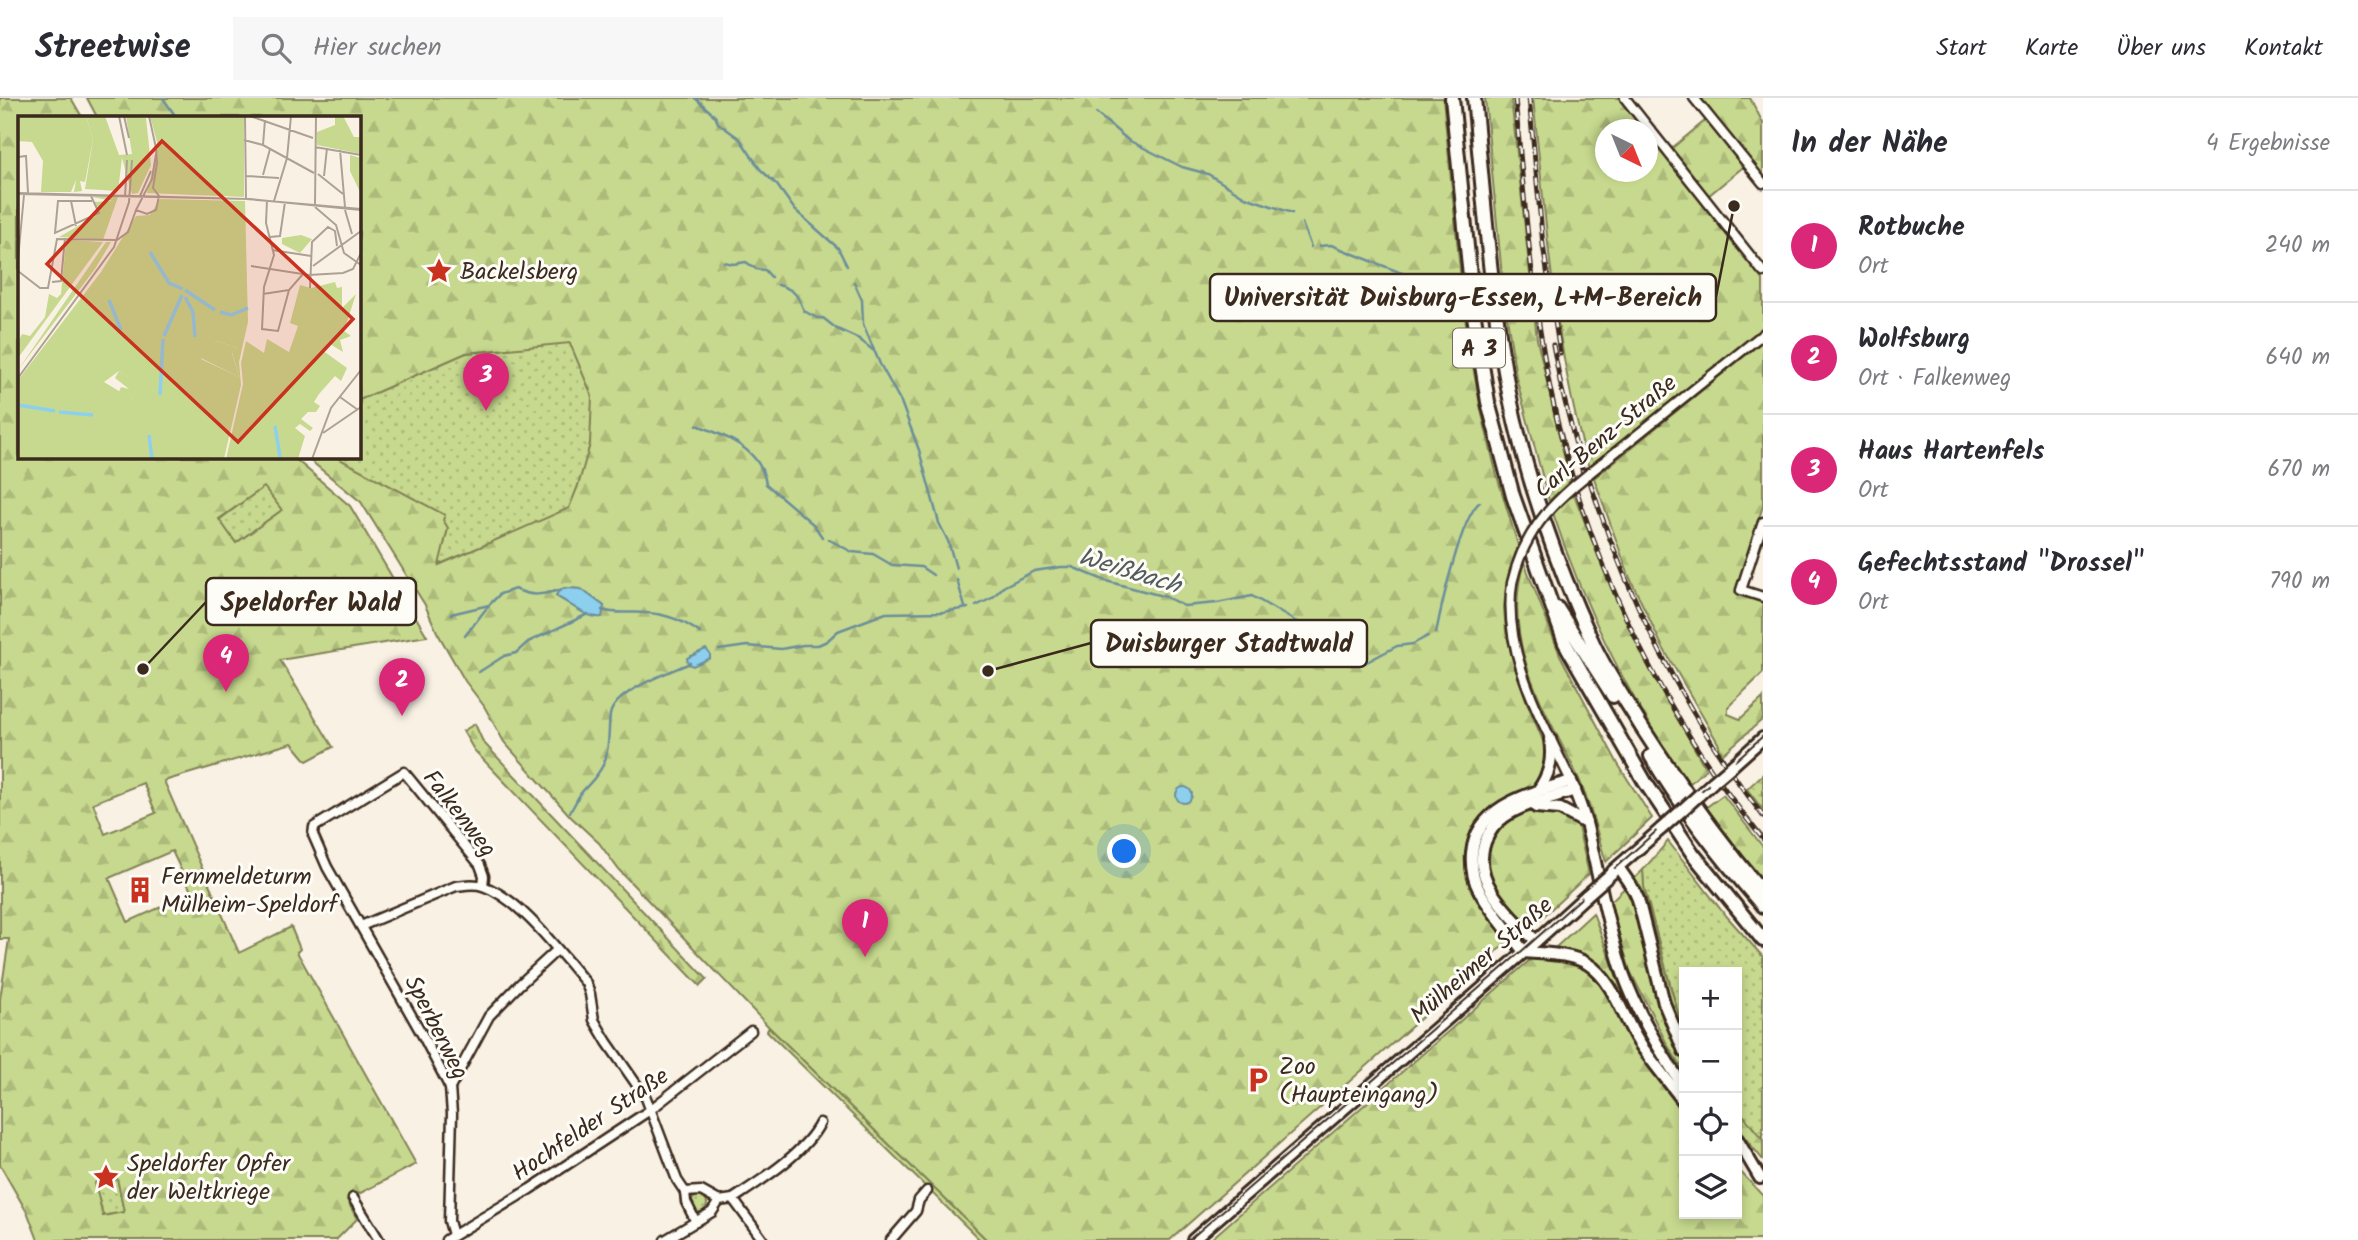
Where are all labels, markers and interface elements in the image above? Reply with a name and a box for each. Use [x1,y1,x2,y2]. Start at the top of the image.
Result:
search box [233,17,723,80]
text: Streetwise [35,22,191,75]
text: Hier suchen [313,27,442,69]
icon: search [257,29,295,67]
text: Start [1936,29,1987,68]
text: Karte [2025,29,2078,68]
text: Über uns [2116,29,2206,68]
text: Kontakt [2244,29,2323,68]
inset map [18,116,360,458]
north arrow [1595,119,1658,182]
text: In der Nähe [1791,120,1948,168]
text: 4 Ergebnisse [2206,126,2330,162]
text: Rotbuche [1858,207,1965,249]
text: 1 [1811,228,1817,264]
text: 240 m [2265,228,2330,264]
text: Ort [1858,249,1889,285]
place label: Backelsberg [460,253,578,292]
place icon: Backelsberg [424,256,454,286]
callout: Universität Duisburg-Essen, L+M-Bereich [1210,274,1716,321]
text: Universität Duisburg-Essen, L+M-Bereich [1224,278,1702,320]
text: Wolfsburg [1858,319,1970,361]
road number: A 3 [1453,328,1505,368]
text: 2 [1807,340,1821,376]
text: 640 m [2266,340,2330,376]
pin: 3 [463,353,509,411]
text: Ort · Falkenweg [1858,361,2011,397]
street label: Carl-Benz-Straße [1526,365,1686,509]
text: Haus Hartenfels [1858,431,2044,473]
text: 3 [1808,452,1820,488]
text: 670 m [2268,452,2330,488]
text: Ort [1858,473,1889,509]
water label: Weißbach [1073,537,1188,608]
text: Gefechtsstand "Drossel" [1858,543,2145,585]
text: 4 [1808,564,1820,600]
text: 790 m [2269,564,2330,600]
callout: Speldorfer Wald [206,578,416,625]
text: Speldorfer Wald [220,583,403,625]
text: Ort [1858,585,1889,621]
callout: Duisburger Stadtwald [1091,620,1367,667]
text: Duisburger Stadtwald [1105,624,1354,666]
pin: 4 [203,634,249,692]
pin: 2 [379,658,425,716]
street label: Falkenweg [412,761,506,866]
your location [1107,834,1141,868]
place label: Fernmeldeturm Mülheim-Speldorf [161,858,340,925]
building icon: Fernmeldeturm Mülheim-Speldorf [125,875,155,905]
street label: Mülheimer Straße [1402,887,1563,1035]
pin: 1 [842,899,888,957]
map controls [1679,967,1742,1219]
button: + [1679,967,1742,1030]
street label: Sperberweg [393,969,479,1087]
button: − [1679,1030,1742,1093]
place label: Zoo (Haupteingang) [1279,1048,1439,1115]
street label: Hochfelder Straße [504,1058,678,1192]
parking icon: Zoo (Haupteingang) [1243,1065,1273,1095]
button: locate [1679,1093,1742,1156]
place label: Speldorfer Opfer der Weltkriege [127,1145,292,1212]
button: layers [1679,1156,1742,1219]
place icon: Speldorfer Opfer der Weltkriege [91,1162,121,1192]

